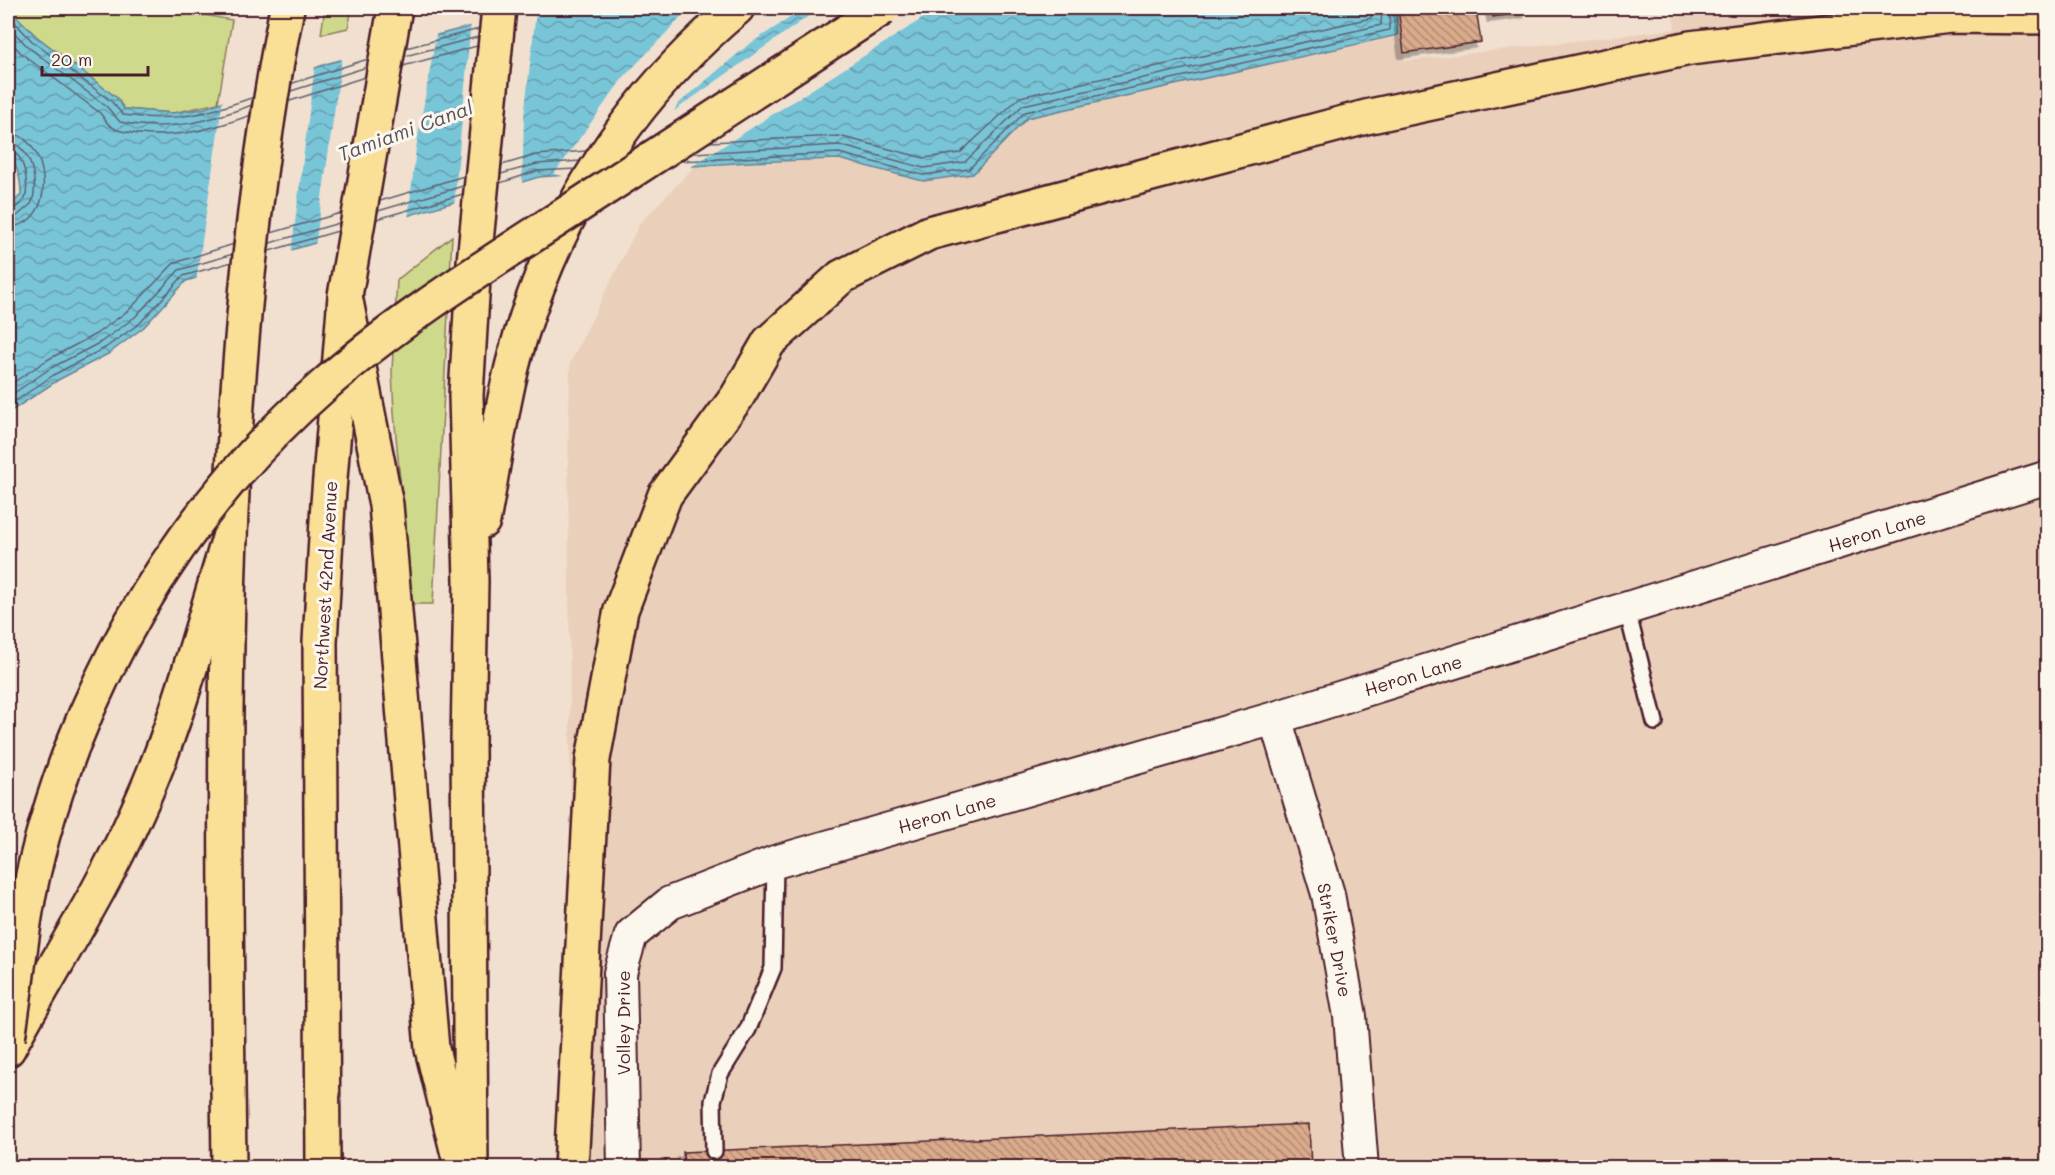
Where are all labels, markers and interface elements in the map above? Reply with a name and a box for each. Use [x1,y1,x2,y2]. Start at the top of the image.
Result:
scale bar [42,39,148,77]
text: 20 m [51,47,92,71]
water label: Tamiami Canal [334,94,476,166]
street label: Northwest 42nd Avenue [308,480,342,690]
street label: Heron Lane [1825,505,1929,557]
street label: Heron Lane [1361,649,1465,701]
street label: Heron Lane [895,788,999,838]
street label: Striker Drive [1312,881,1358,999]
street label: Volley Drive [611,970,635,1076]

